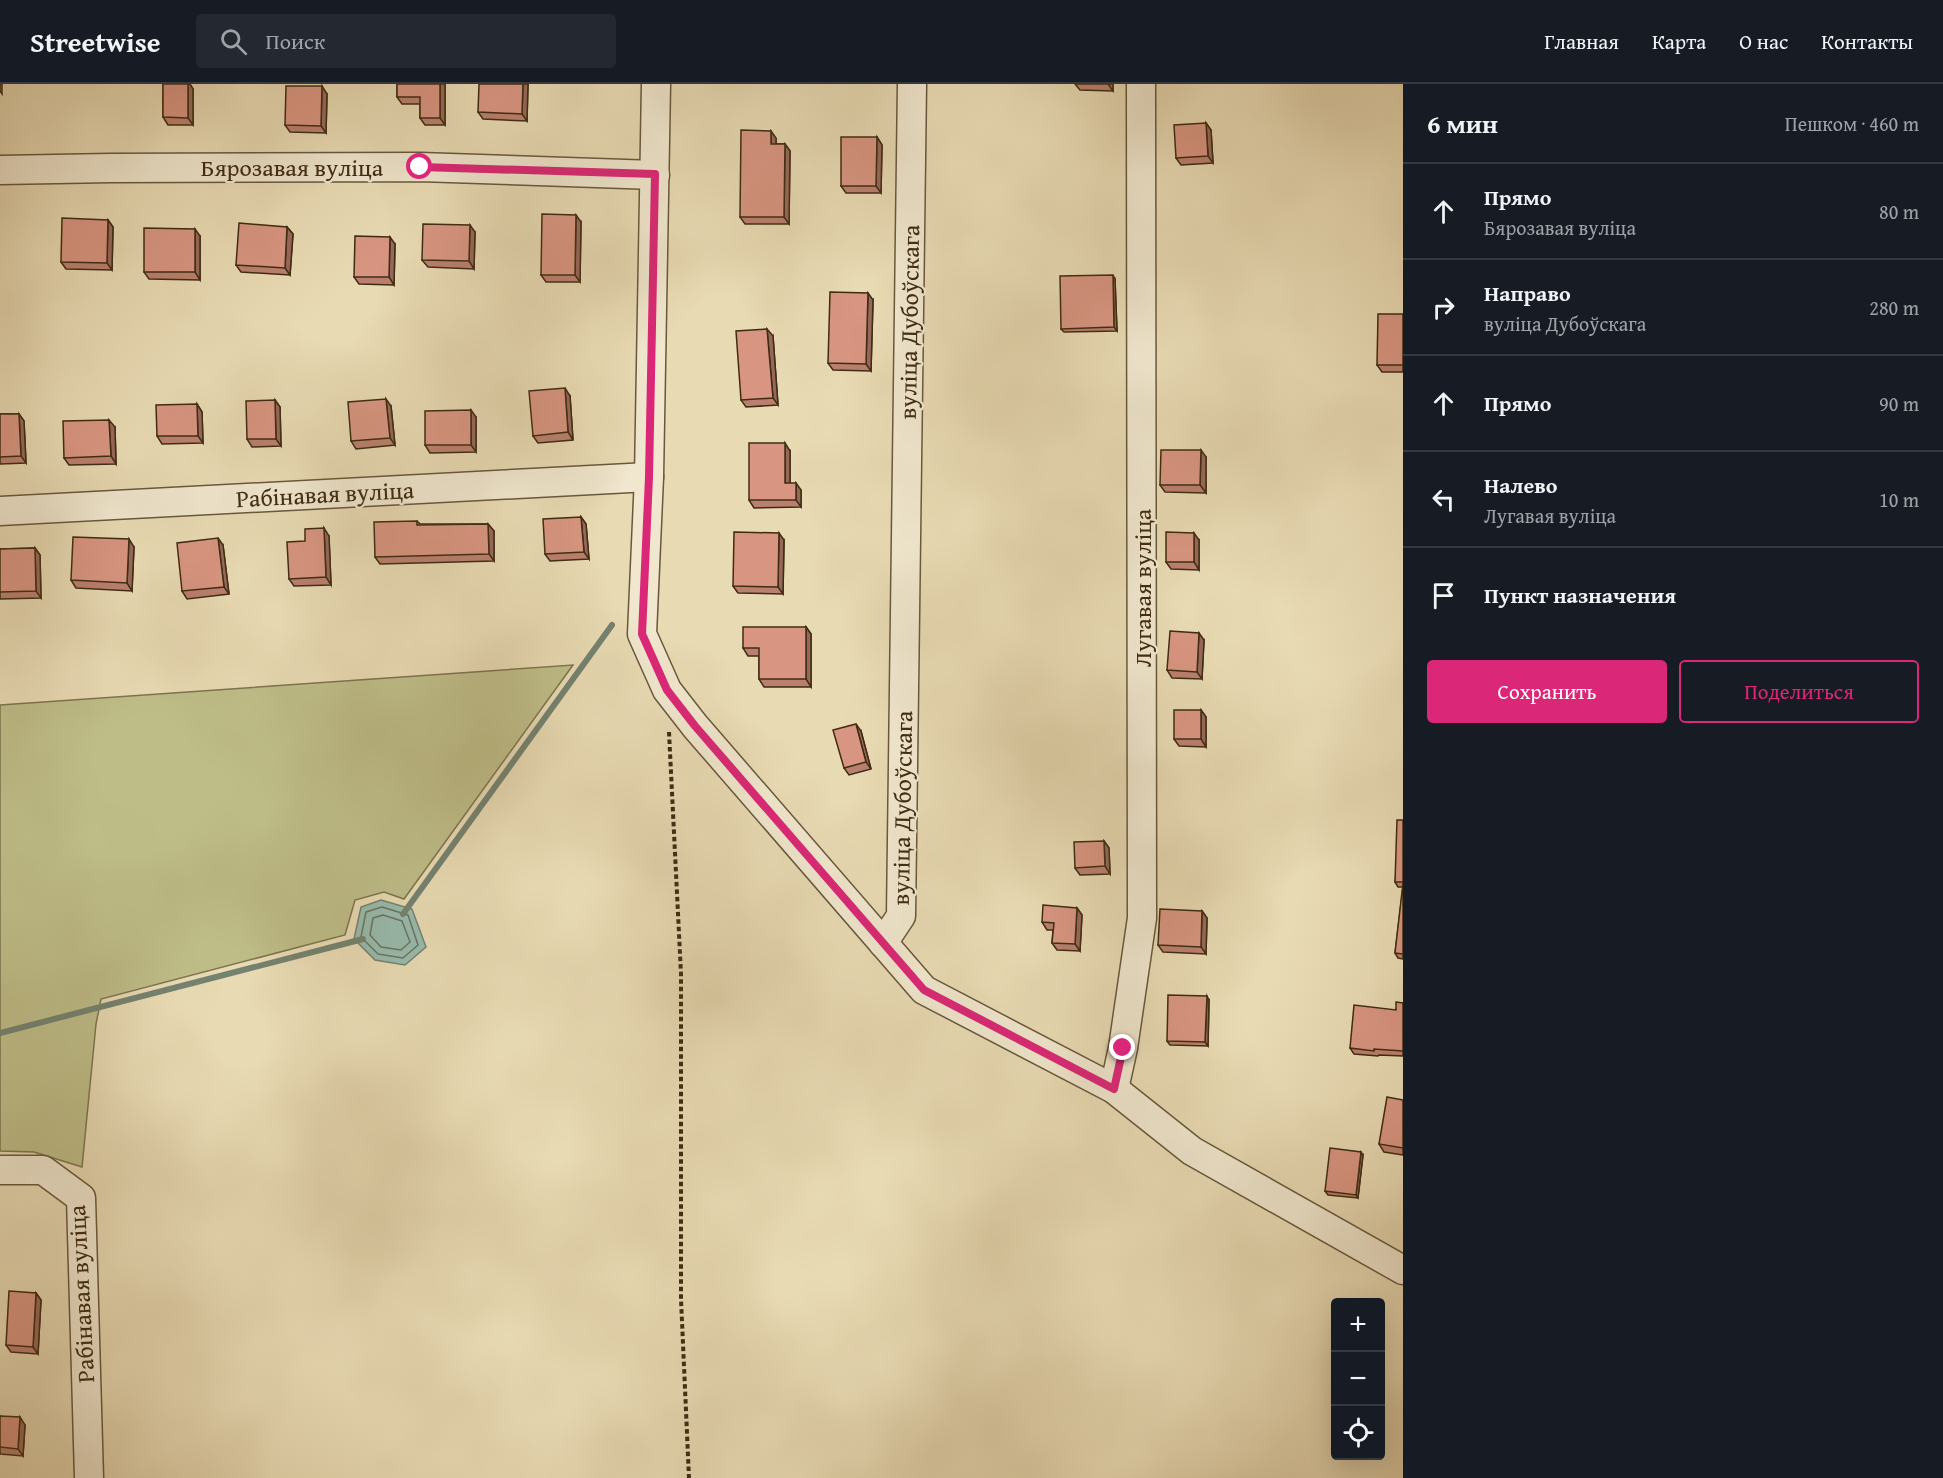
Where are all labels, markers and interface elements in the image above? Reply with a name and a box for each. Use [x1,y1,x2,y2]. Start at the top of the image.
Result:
search box [196,14,616,68]
text: Streetwise [30,21,160,62]
icon: search [217,25,250,58]
text: Поиск [265,25,325,57]
text: Главная [1544,26,1619,57]
text: Карта [1652,26,1706,57]
text: О нас [1739,26,1788,57]
text: Контакты [1821,26,1913,57]
text: 6 мин [1427,104,1498,143]
text: Пешком · 460 m [1785,109,1919,138]
street label: Бярозавая вуліца [201,150,384,185]
route start [406,153,432,179]
text: Прямо [1484,181,1551,213]
icon: ahead [1427,195,1460,228]
text: 80 m [1879,197,1919,226]
text: Бярозавая вуліца [1484,213,1636,242]
street label: вуліца Дубоўскага [890,224,928,420]
text: Направо [1484,277,1571,309]
icon: right [1427,291,1460,324]
text: 280 m [1869,293,1919,322]
text: вуліца Дубоўскага [1484,309,1646,338]
icon: ahead [1427,387,1460,420]
text: Прямо [1484,387,1551,419]
text: 90 m [1879,389,1919,418]
text: Налево [1484,469,1557,501]
street label: Рабінавая вуліца [235,472,415,516]
icon: left [1427,483,1460,516]
text: 10 m [1879,485,1919,514]
text: Лугавая вуліца [1484,501,1616,530]
street label: Лугавая вуліца [1125,508,1160,667]
icon: arrive [1427,579,1460,612]
text: Пункт назначения [1484,579,1676,611]
button: Сохранить [1427,660,1667,723]
button: Поделиться [1679,660,1919,723]
street label: вуліца Дубоўскага [883,710,921,906]
route end [1109,1034,1135,1060]
street label: Рабінавая вуліца [59,1204,103,1384]
map controls [1331,1298,1385,1460]
button: + [1331,1298,1385,1352]
button: − [1331,1352,1385,1406]
button: locate [1331,1406,1385,1460]

